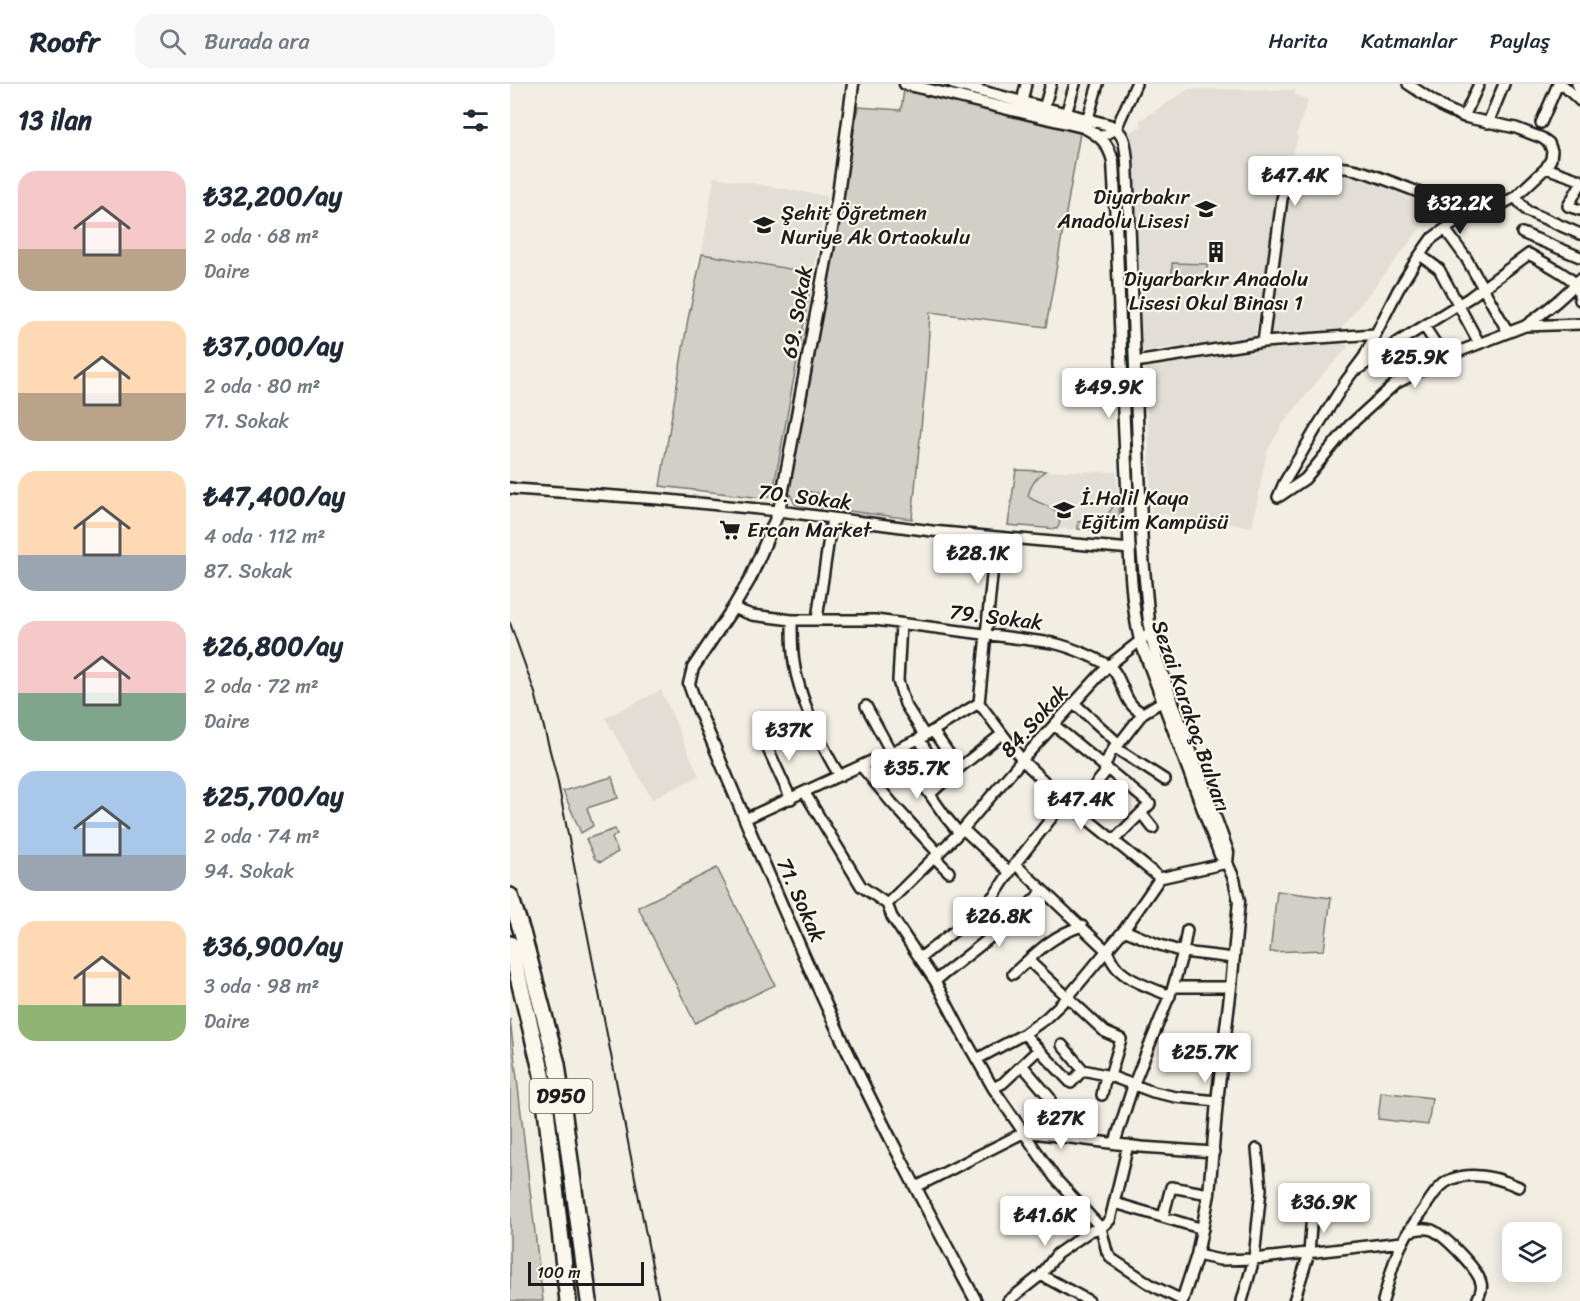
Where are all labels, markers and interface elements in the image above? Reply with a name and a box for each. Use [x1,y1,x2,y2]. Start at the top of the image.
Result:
search box [135,14,555,68]
text: Roofr [30,17,99,66]
text: Burada ara [204,22,310,61]
text: Harita [1268,22,1328,60]
text: Katmanlar [1361,22,1457,60]
text: Paylaş [1490,22,1550,60]
icon: search [156,25,189,58]
text: 13 ilan [18,97,92,143]
icon: filters [459,104,492,137]
pin: ₺47.4K [1246,156,1344,207]
text: ₺47.4K [1262,158,1328,193]
text: ₺32,200/ay [204,173,342,219]
place label: Diyarbakır Anadolu Lisesi [1057,178,1190,240]
pin: ₺32.2K [1411,184,1509,235]
text: ₺32.2K [1428,186,1492,221]
place label: Şehit Öğretmen Nuriye Ak Ortaokulu [781,194,971,256]
icon: home [66,195,138,267]
school or university icon: Diyarbakır Anadolu Lisesi [1194,197,1218,221]
school or university icon: Şehit Öğretmen Nuriye Ak Ortaokulu [752,213,776,237]
text: 2 oda · 68 m² [204,219,319,254]
building icon: Diyarbarkır Anadolu Lisesi Okul Binası 1 [1204,240,1228,264]
text: Daire [204,254,249,289]
place label: Diyarbarkır Anadolu Lisesi Okul Binası 1 [1124,260,1308,322]
street label: 69. Sokak [770,263,824,361]
text: ₺37,000/ay [204,323,343,369]
pin: ₺25.9K [1366,338,1464,389]
text: ₺25.9K [1382,340,1448,375]
icon: home [66,345,138,417]
pin: ₺49.9K [1060,368,1158,419]
text: 2 oda · 80 m² [204,369,320,404]
text: ₺49.9K [1076,370,1142,405]
text: 71. Sokak [204,404,289,439]
street label: 70. Sokak [756,472,854,522]
text: ₺47,400/ay [204,473,345,519]
place label: İ.Halil Kaya Eğitim Kampüsü [1080,479,1229,541]
icon: home [66,495,138,567]
school or university icon: İ.Halil Kaya Eğitim Kampüsü [1052,498,1076,522]
place label: Ercan Market [747,511,873,549]
supermarket icon: Ercan Market [718,518,742,542]
text: 4 oda · 112 m² [204,519,325,554]
pin: ₺28.1K [929,534,1027,585]
text: ₺28.1K [947,536,1009,571]
text: 87. Sokak [204,554,293,589]
street label: 79. Sokak [947,592,1045,642]
street label: Sezai Karakoç Bulvarı [1140,615,1242,817]
text: ₺26,800/ay [204,623,343,669]
icon: home [66,645,138,717]
text: 2 oda · 72 m² [204,669,319,704]
street label: 84.Sokak [990,675,1078,767]
text: Daire [204,704,249,739]
pin: ₺37K [753,711,825,762]
text: ₺37K [766,713,812,748]
pin: ₺35.7K [868,749,966,800]
text: ₺35.7K [885,751,949,786]
text: ₺25,700/ay [204,773,343,819]
pin: ₺47.4K [1032,780,1130,831]
text: ₺47.4K [1048,782,1114,817]
icon: home [66,795,138,867]
text: 2 oda · 74 m² [204,819,320,854]
street label: 71. Sokak [765,851,837,949]
text: 94. Sokak [204,854,294,889]
pin: ₺26.8K [950,897,1048,948]
text: ₺26.8K [967,899,1031,934]
text: ₺36,900/ay [204,923,343,969]
icon: home [66,945,138,1017]
text: 3 oda · 98 m² [204,969,319,1004]
text: Daire [204,1004,249,1039]
pin: ₺25.7K [1156,1033,1254,1084]
text: ₺25.7K [1173,1035,1237,1070]
road number: D950 [530,1079,592,1113]
pin: ₺27K [1025,1099,1097,1150]
text: ₺27K [1038,1101,1084,1136]
pin: ₺36.9K [1275,1183,1373,1234]
text: ₺36.9K [1292,1185,1356,1220]
pin: ₺41.6K [996,1196,1094,1247]
text: ₺41.6K [1014,1198,1076,1233]
map controls [1502,1222,1562,1282]
button: layers [1502,1222,1562,1282]
text: 100 m [537,1258,581,1287]
scale bar [528,1259,644,1286]

